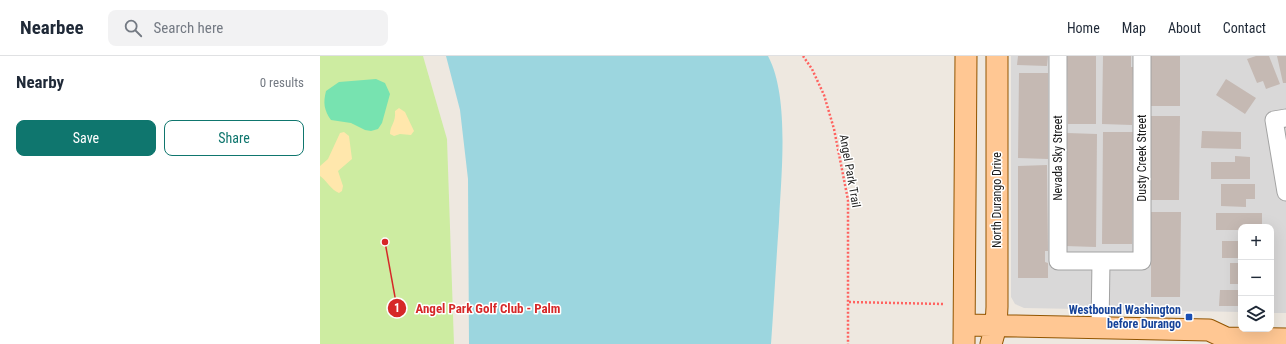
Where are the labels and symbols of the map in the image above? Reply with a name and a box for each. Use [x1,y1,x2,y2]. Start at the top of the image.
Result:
street label: Dusty Creek Street [1135,114,1149,202]
street label: Nevada Sky Street [1051,115,1065,201]
street label: Angel Park Trail [837,133,863,209]
street label: North Durango Drive [990,152,1004,248]
callout: Angel Park Golf Club - Palm [387,296,568,321]
text: 1 [394,301,400,315]
text: Angel Park Golf Club - Palm [415,301,561,316]
place label: Westbound Washington before Durango [1069,303,1181,331]
marker: Westbound Washington before Durango [1184,312,1194,322]

